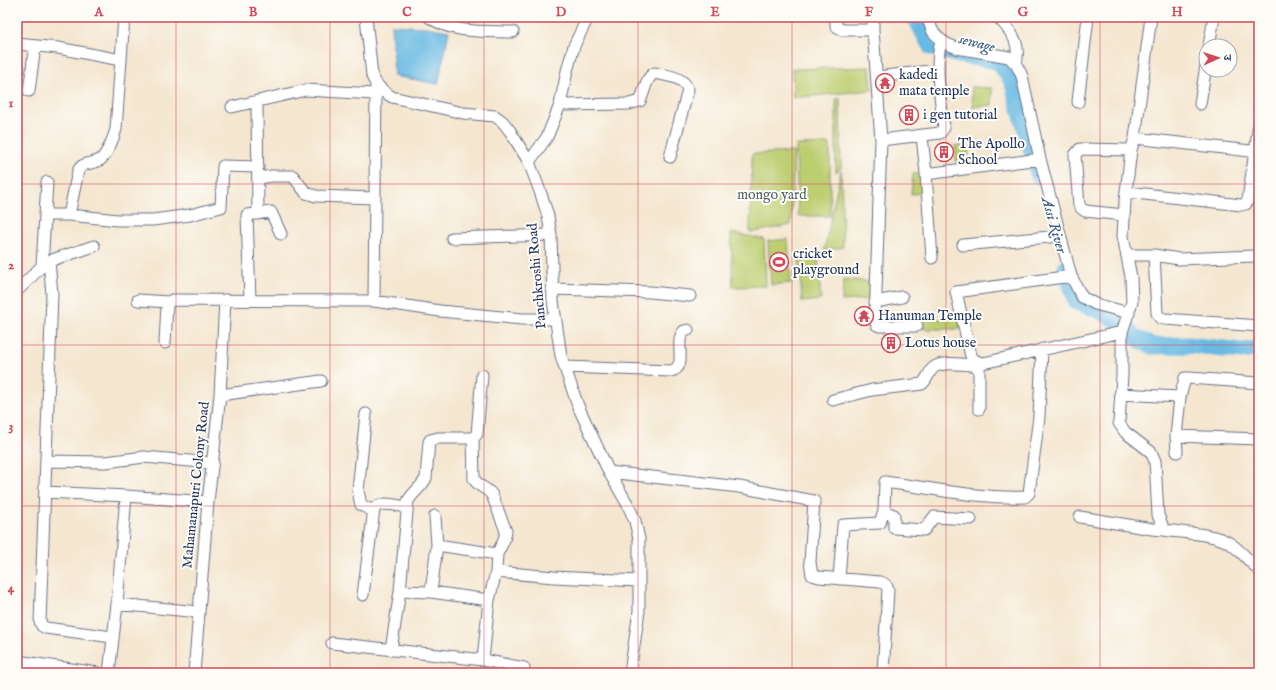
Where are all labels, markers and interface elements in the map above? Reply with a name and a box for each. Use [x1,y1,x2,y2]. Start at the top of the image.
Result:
text: A [94,4,105,21]
text: B [249,4,258,21]
text: C [402,4,412,21]
text: D [556,4,567,21]
text: E [710,4,720,21]
text: F [865,4,874,21]
text: G [1018,4,1029,21]
text: H [1171,4,1183,21]
water label: sewage [956,29,997,58]
north arrow [1198,38,1238,78]
text: उ [1220,53,1234,62]
place label: kadedi mata temple [899,66,970,100]
temple icon: kadedi mata temple [874,72,896,94]
text: 1 [9,95,14,112]
building icon: i gen tutorial [898,104,920,126]
place label: i gen tutorial [923,106,998,124]
place label: The Apollo School [958,135,1025,169]
building icon: The Apollo School [933,141,955,163]
park label: mongo yard [737,186,807,204]
water label: Assi River [1036,193,1071,256]
street label: Panchkroshi Road [523,222,551,330]
place label: cricket playground [793,245,860,279]
sports icon: cricket playground [768,251,790,273]
text: 2 [8,257,14,274]
temple icon: Hanuman Temple [853,305,875,327]
place label: Hanuman Temple [878,307,983,325]
building icon: Lotus house [880,332,902,354]
place label: Lotus house [905,334,977,352]
street label: Mahamanapuri Colony Road [178,400,214,569]
text: 3 [9,418,14,435]
text: 4 [8,580,15,597]

